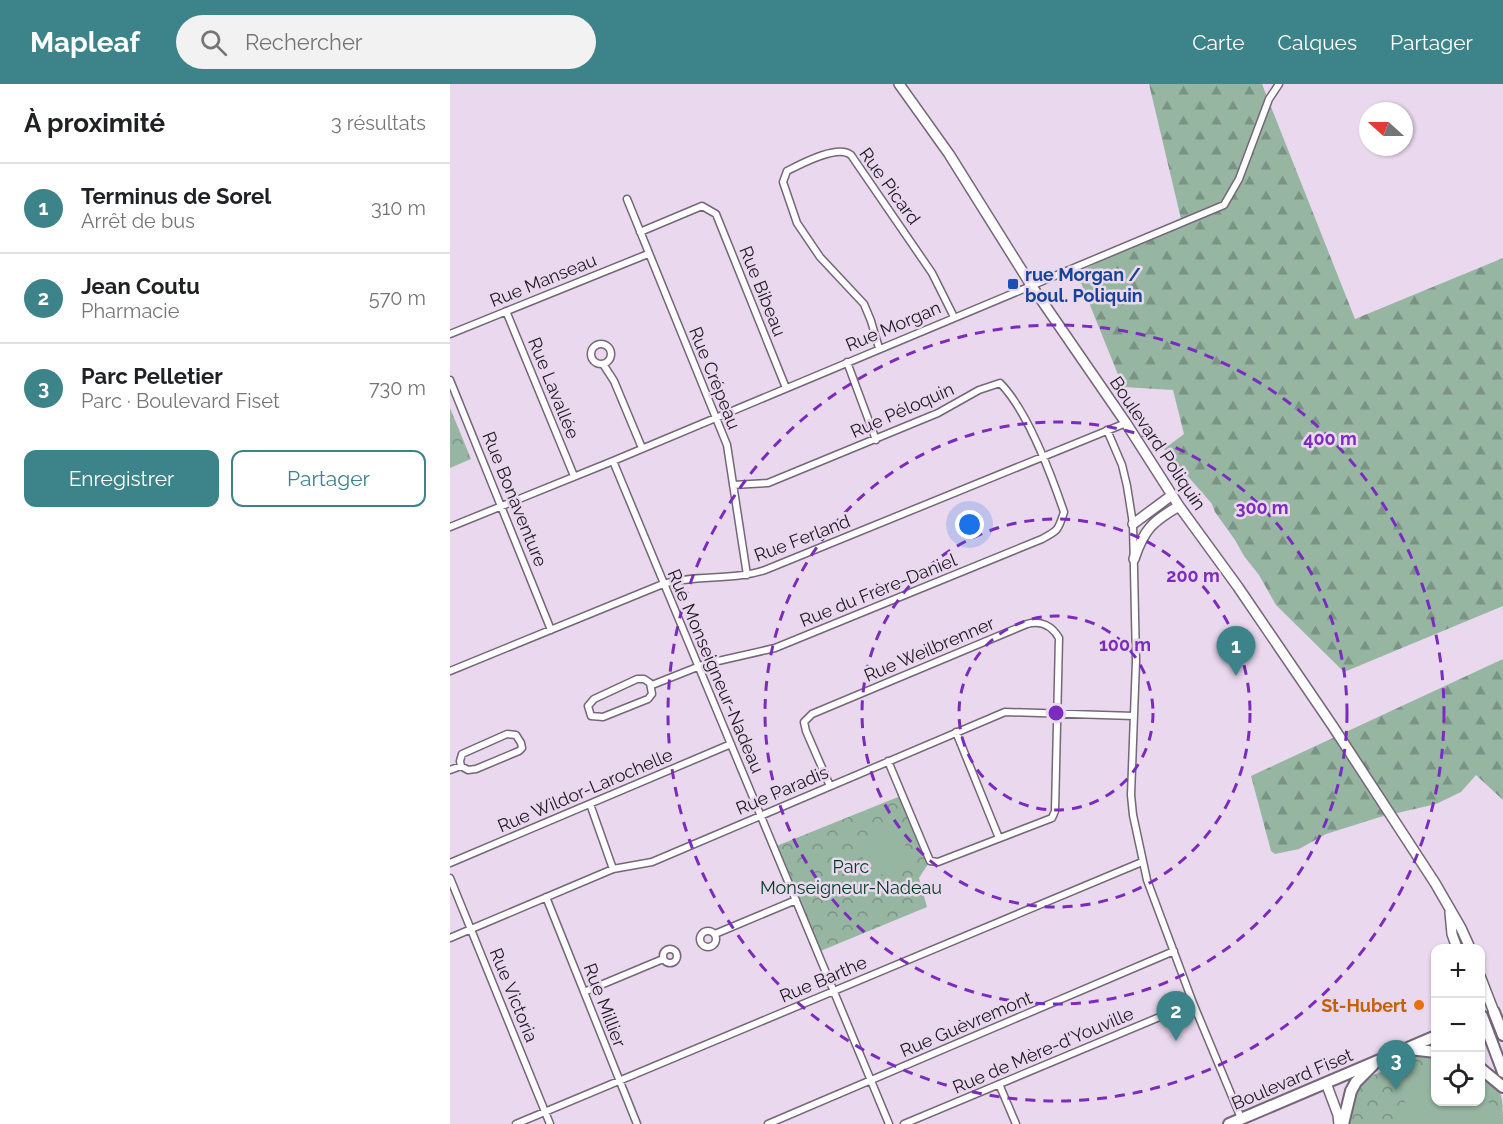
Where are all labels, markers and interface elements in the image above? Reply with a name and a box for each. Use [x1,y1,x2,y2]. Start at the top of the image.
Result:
search box [176,15,596,69]
text: Mapleaf [30,26,140,59]
icon: search [197,26,230,59]
text: Rechercher [245,29,363,55]
text: Carte [1192,30,1245,55]
text: Calques [1278,30,1357,55]
text: Partager [1390,30,1473,55]
north arrow [1359,102,1413,156]
text: À proximité [24,108,165,138]
text: 3 résultats [331,111,426,135]
street label: Rue Picard [855,144,925,228]
text: Terminus de Sorel [81,183,271,209]
text: 1 [39,196,48,220]
text: 310 m [371,196,426,220]
text: Arrêt de bus [81,209,195,233]
street label: Rue Bibeau [735,243,791,339]
street label: Rue Manseau [487,249,599,311]
place label: rue Morgan / boul. Poliquin [1025,264,1143,306]
text: Jean Coutu [81,273,200,299]
marker: rue Morgan / boul. Poliquin [1006,277,1020,291]
text: 2 [38,286,49,310]
text: 570 m [369,286,426,310]
street label: Rue Morgan [842,297,944,355]
text: Pharmacie [81,299,179,323]
street label: Rue Crépeau [685,324,745,432]
street label: Rue Lavallée [524,334,584,442]
text: Parc Pelletier [81,363,223,389]
street label: Boulevard Poliquin [1106,372,1210,514]
text: 3 [38,376,49,400]
text: 730 m [369,376,426,400]
street label: Rue Péloquin [847,378,957,442]
text: Parc · Boulevard Fiset [81,389,280,413]
street label: Rue Bonaventure [478,428,552,570]
text: 400 m [1303,428,1357,449]
button: Enregistrer [24,450,219,507]
button: Partager [231,450,426,507]
text: 300 m [1235,497,1289,518]
street label: Rue Ferland [751,510,853,566]
your location [955,510,984,539]
street label: Rue du Frère-Daniel [797,549,960,631]
text: 200 m [1166,565,1220,586]
street label: Rue Monseigneur-Nadeau [663,566,769,776]
street label: Rue Weilbrenner [861,612,998,686]
pin: 1 [1216,626,1256,676]
text: 100 m [1099,634,1151,655]
centre of rings [1046,703,1066,723]
street label: Rue Wildor-Larochelle [494,743,676,836]
street label: Rue Paradis [733,761,832,819]
park label: Parc Monseigneur-Nadeau [760,856,942,898]
map controls [1431,944,1485,1106]
button: + [1431,944,1485,998]
street label: Rue Victoria [486,945,542,1045]
street label: Rue Barthe [776,951,870,1007]
street label: Rue Millier [579,960,631,1050]
street label: Rue Guèvremont [897,987,1035,1061]
pin: 2 [1156,992,1196,1041]
place label: St-Hubert [1321,995,1407,1016]
marker: St-Hubert [1412,998,1426,1012]
button: − [1431,998,1485,1052]
street label: Rue de Mère-d'Youville [949,1002,1137,1098]
pin: 3 [1376,1040,1416,1090]
street label: Boulevard Fiset [1228,1044,1356,1114]
button: locate [1431,1052,1485,1106]

